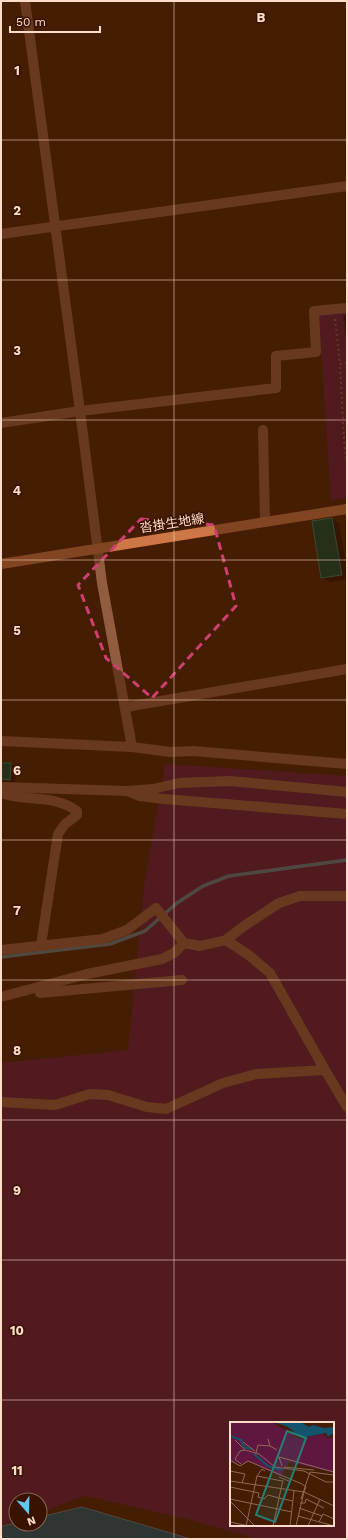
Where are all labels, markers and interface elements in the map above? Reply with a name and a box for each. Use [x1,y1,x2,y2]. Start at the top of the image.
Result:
scale bar [10,8,100,34]
text: B [257,10,266,25]
text: 50 m [16,15,46,29]
text: 1 [14,63,20,78]
text: 2 [13,203,21,218]
text: 3 [13,343,21,358]
text: 4 [13,483,22,498]
street label: 沓掛生地線 [139,511,205,535]
text: 5 [13,623,21,638]
text: 6 [13,763,21,778]
text: 7 [13,903,21,918]
text: 8 [13,1043,21,1058]
text: 9 [13,1183,21,1198]
text: 10 [10,1323,24,1338]
inset map [230,1422,334,1526]
text: 11 [11,1463,23,1478]
north arrow [8,1492,48,1532]
text: N [25,1513,37,1528]

